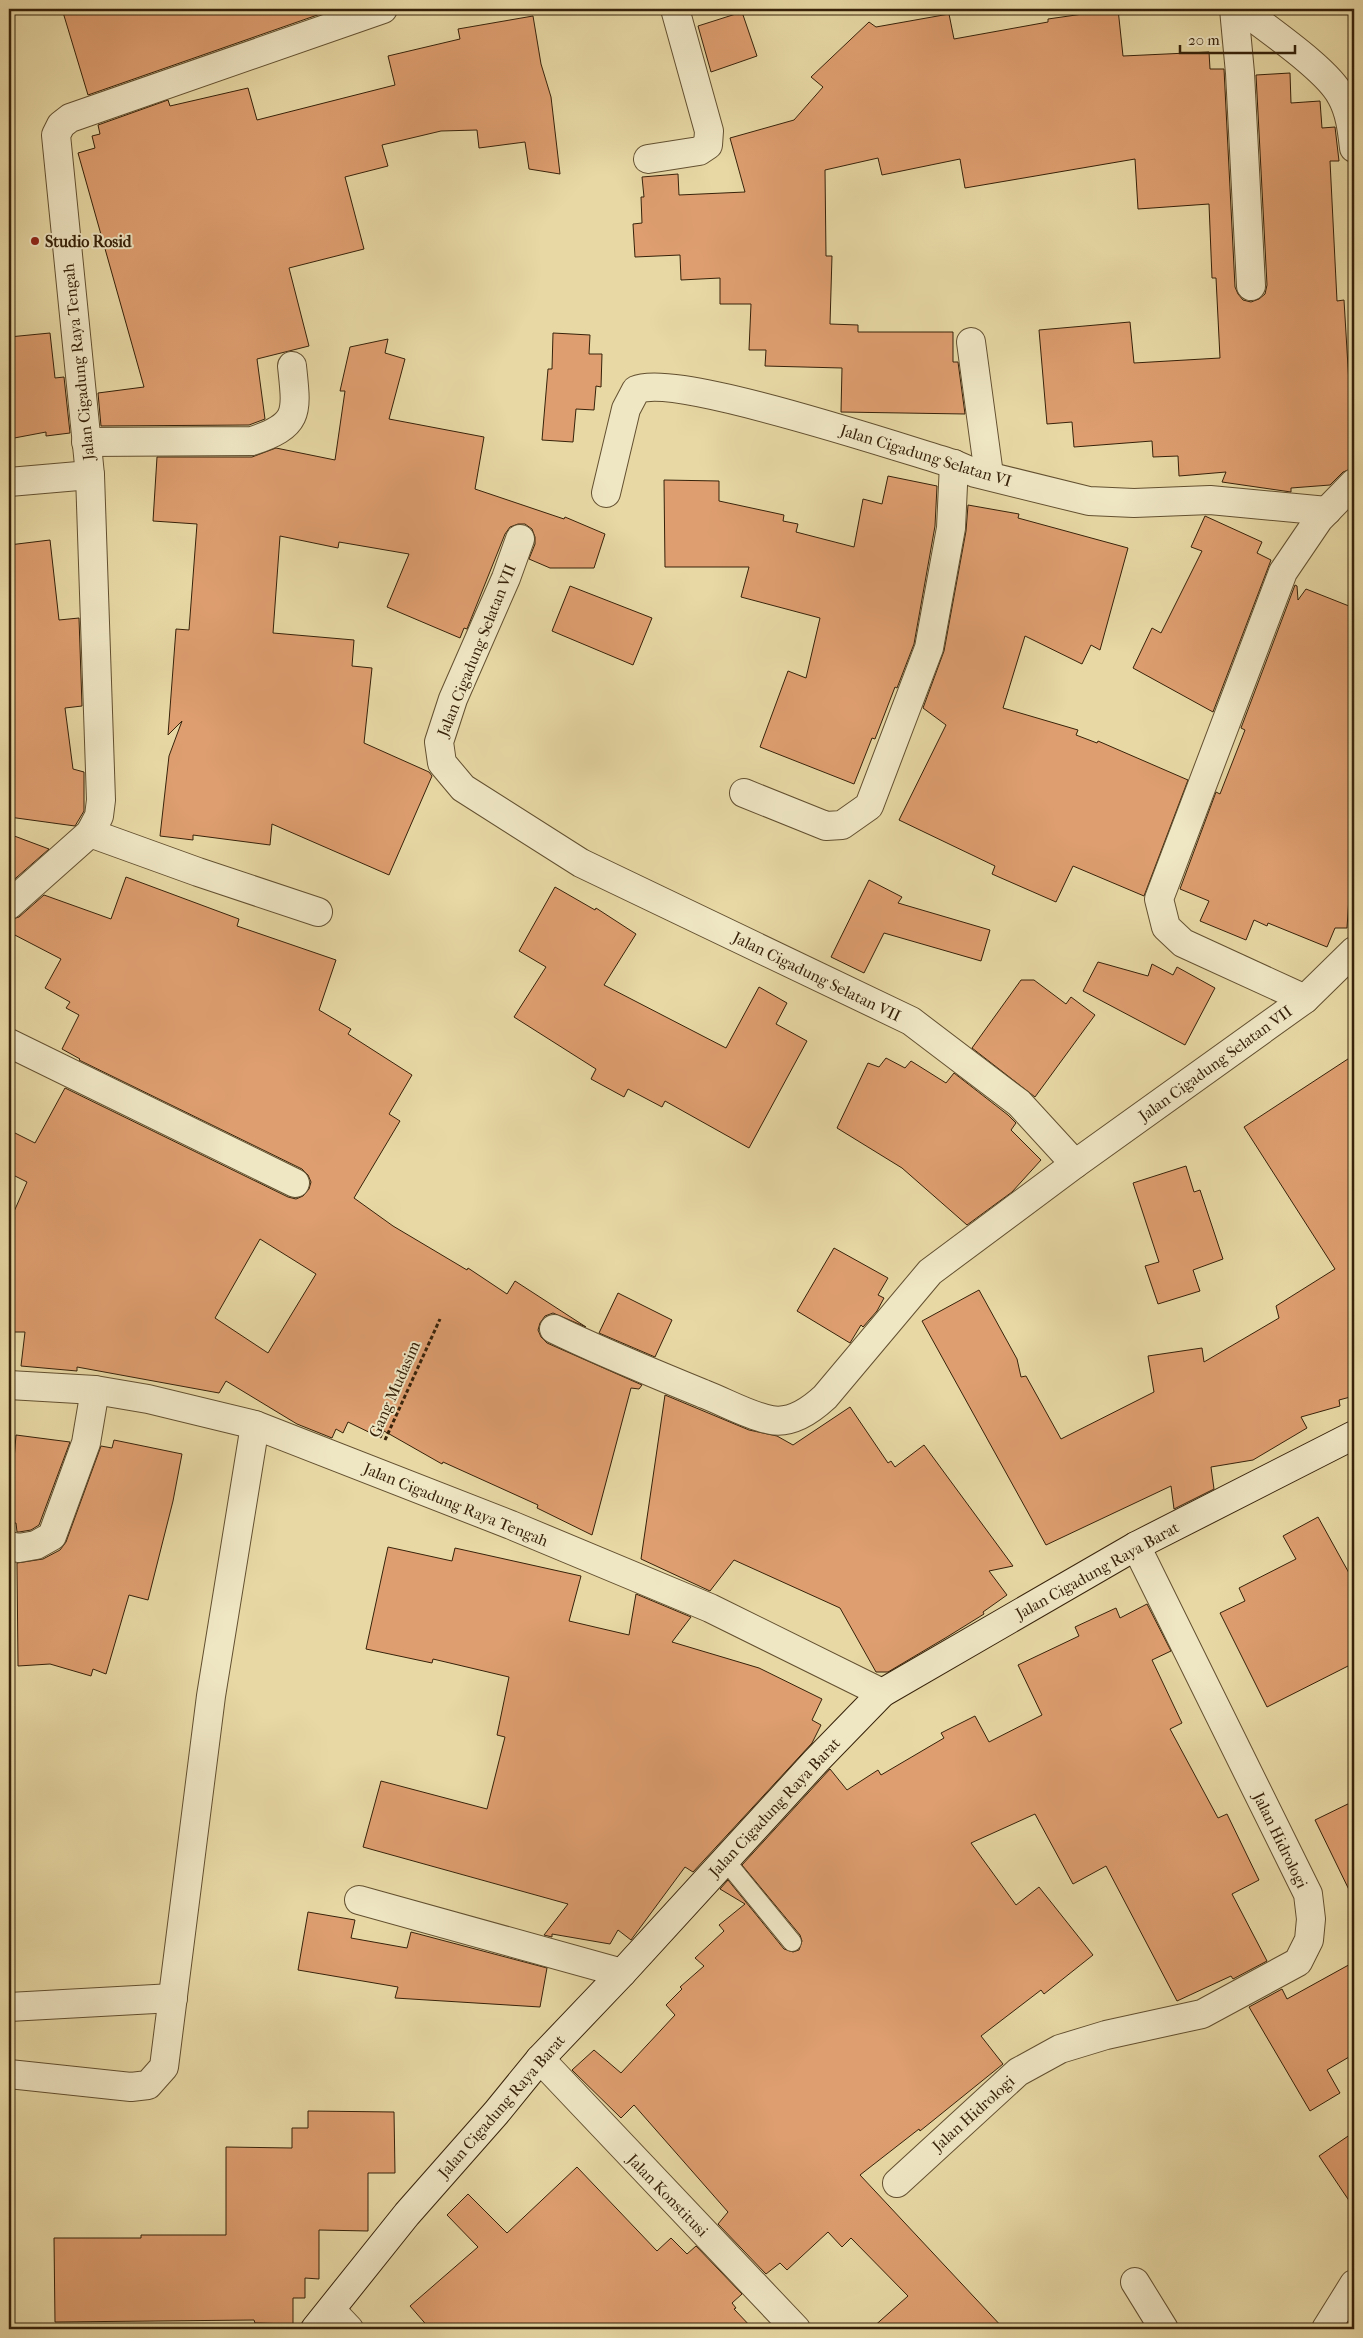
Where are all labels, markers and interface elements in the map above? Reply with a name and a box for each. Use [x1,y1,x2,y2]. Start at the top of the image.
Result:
scale bar [1180,22,1296,54]
text: 20 m [1188,31,1220,49]
place label: Studio Rosid [45,232,133,251]
marker: Studio Rosid [29,235,41,247]
street label: Jalan Cigadung Raya Tengah [59,263,98,463]
street label: Jalan Cigadung Selatan VI [836,420,1014,491]
street label: Jalan Cigadung Selatan VII [432,561,520,741]
street label: Jalan Cigadung Selatan VII [728,927,904,1025]
street label: Jalan Cigadung Selatan VII [1133,1001,1296,1127]
street label: Gang Mudasim [365,1337,424,1440]
street label: Jalan Cigadung Raya Tengah [359,1458,551,1550]
street label: Jalan Cigadung Raya Barat [1011,1517,1182,1624]
street label: Jalan Cigadung Raya Barat [703,1733,844,1882]
street label: Jalan Hidrologi [1248,1787,1312,1891]
street label: Jalan Cigadung Raya Barat [433,2031,569,2183]
street label: Jalan Hidrologi [927,2071,1019,2157]
street label: Jalan Konstitusi [622,2148,712,2241]

